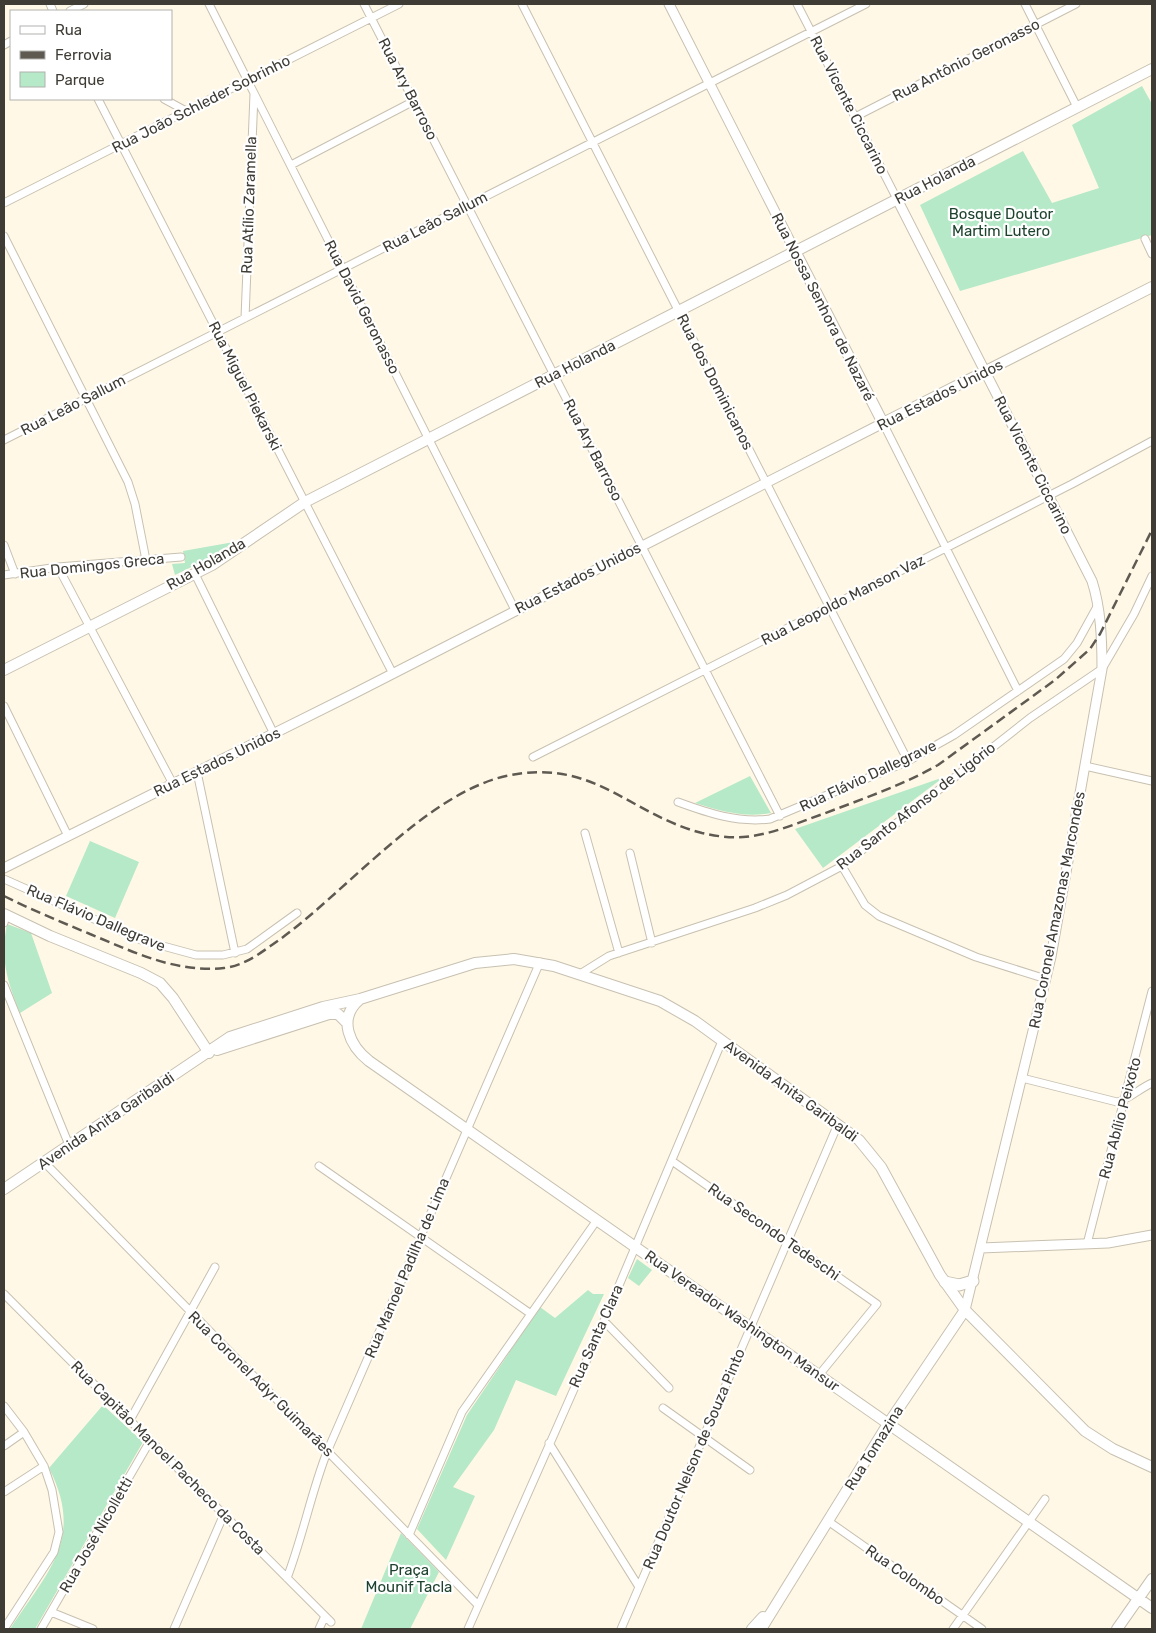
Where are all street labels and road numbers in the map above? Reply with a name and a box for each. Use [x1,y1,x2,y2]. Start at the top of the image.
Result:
street label: Rua Antônio Geronasso [889,15,1043,105]
street label: Rua Vicente Ciccarino [806,33,892,177]
street label: Rua Ary Barroso [375,35,441,143]
street label: Rua João Schleder Sobrinho [109,51,293,157]
street label: Rua Atílio Zaramella [238,136,260,274]
street label: Rua Holanda [892,152,978,208]
street label: Rua Leão Sallum [380,188,490,256]
street label: Rua Nossa Senhora de Nazaré [768,210,878,404]
street label: Rua David Geronasso [320,237,404,377]
street label: Rua dos Dominicanos [673,311,757,453]
street label: Rua Miguel Piekarski [205,319,285,453]
street label: Rua Holanda [532,336,618,392]
street label: Rua Estados Unidos [874,355,1006,435]
street label: Rua Leão Sallum [18,371,128,439]
street label: Rua Vicente Ciccarino [990,393,1076,537]
street label: Rua Ary Barroso [560,396,626,504]
street label: Rua Holanda [163,534,249,594]
street label: Rua Estados Unidos [512,538,644,618]
street label: Rua Domingos Greca [19,549,165,583]
street label: Rua Leopoldo Manson Vaz [758,551,928,649]
street label: Rua Estados Unidos [151,723,284,801]
street label: Rua Flávio Dallegrave [797,736,939,816]
street label: Rua Santo Afonso de Ligório [833,738,999,874]
street label: Rua Coronel Amazonas Marcondes [1025,790,1089,1030]
street label: Rua Flávio Dallegrave [24,881,168,955]
street label: Avenida Anita Garibaldi [721,1036,861,1146]
street label: Rua Abílio Peixoto [1095,1055,1145,1181]
street label: Avenida Anita Garibaldi [34,1069,178,1173]
street label: Rua Manoel Padilha de Lima [361,1175,453,1361]
street label: Rua Secondo Tedeschi [705,1180,843,1284]
street label: Rua Vereador Washington Mansur [641,1247,843,1396]
street label: Rua Santa Clara [565,1282,627,1390]
street label: Rua Coronel Adyr Guimarães [184,1307,338,1461]
street label: Rua Doutor Nelson de Souza Pinto [639,1346,749,1572]
street label: Rua Capitão Manoel Pacheco da Costa [67,1357,269,1559]
street label: Rua Tomazina [841,1402,907,1494]
street label: Rua José Nicolletti [56,1474,136,1596]
street label: Rua Colombo [862,1541,948,1609]

